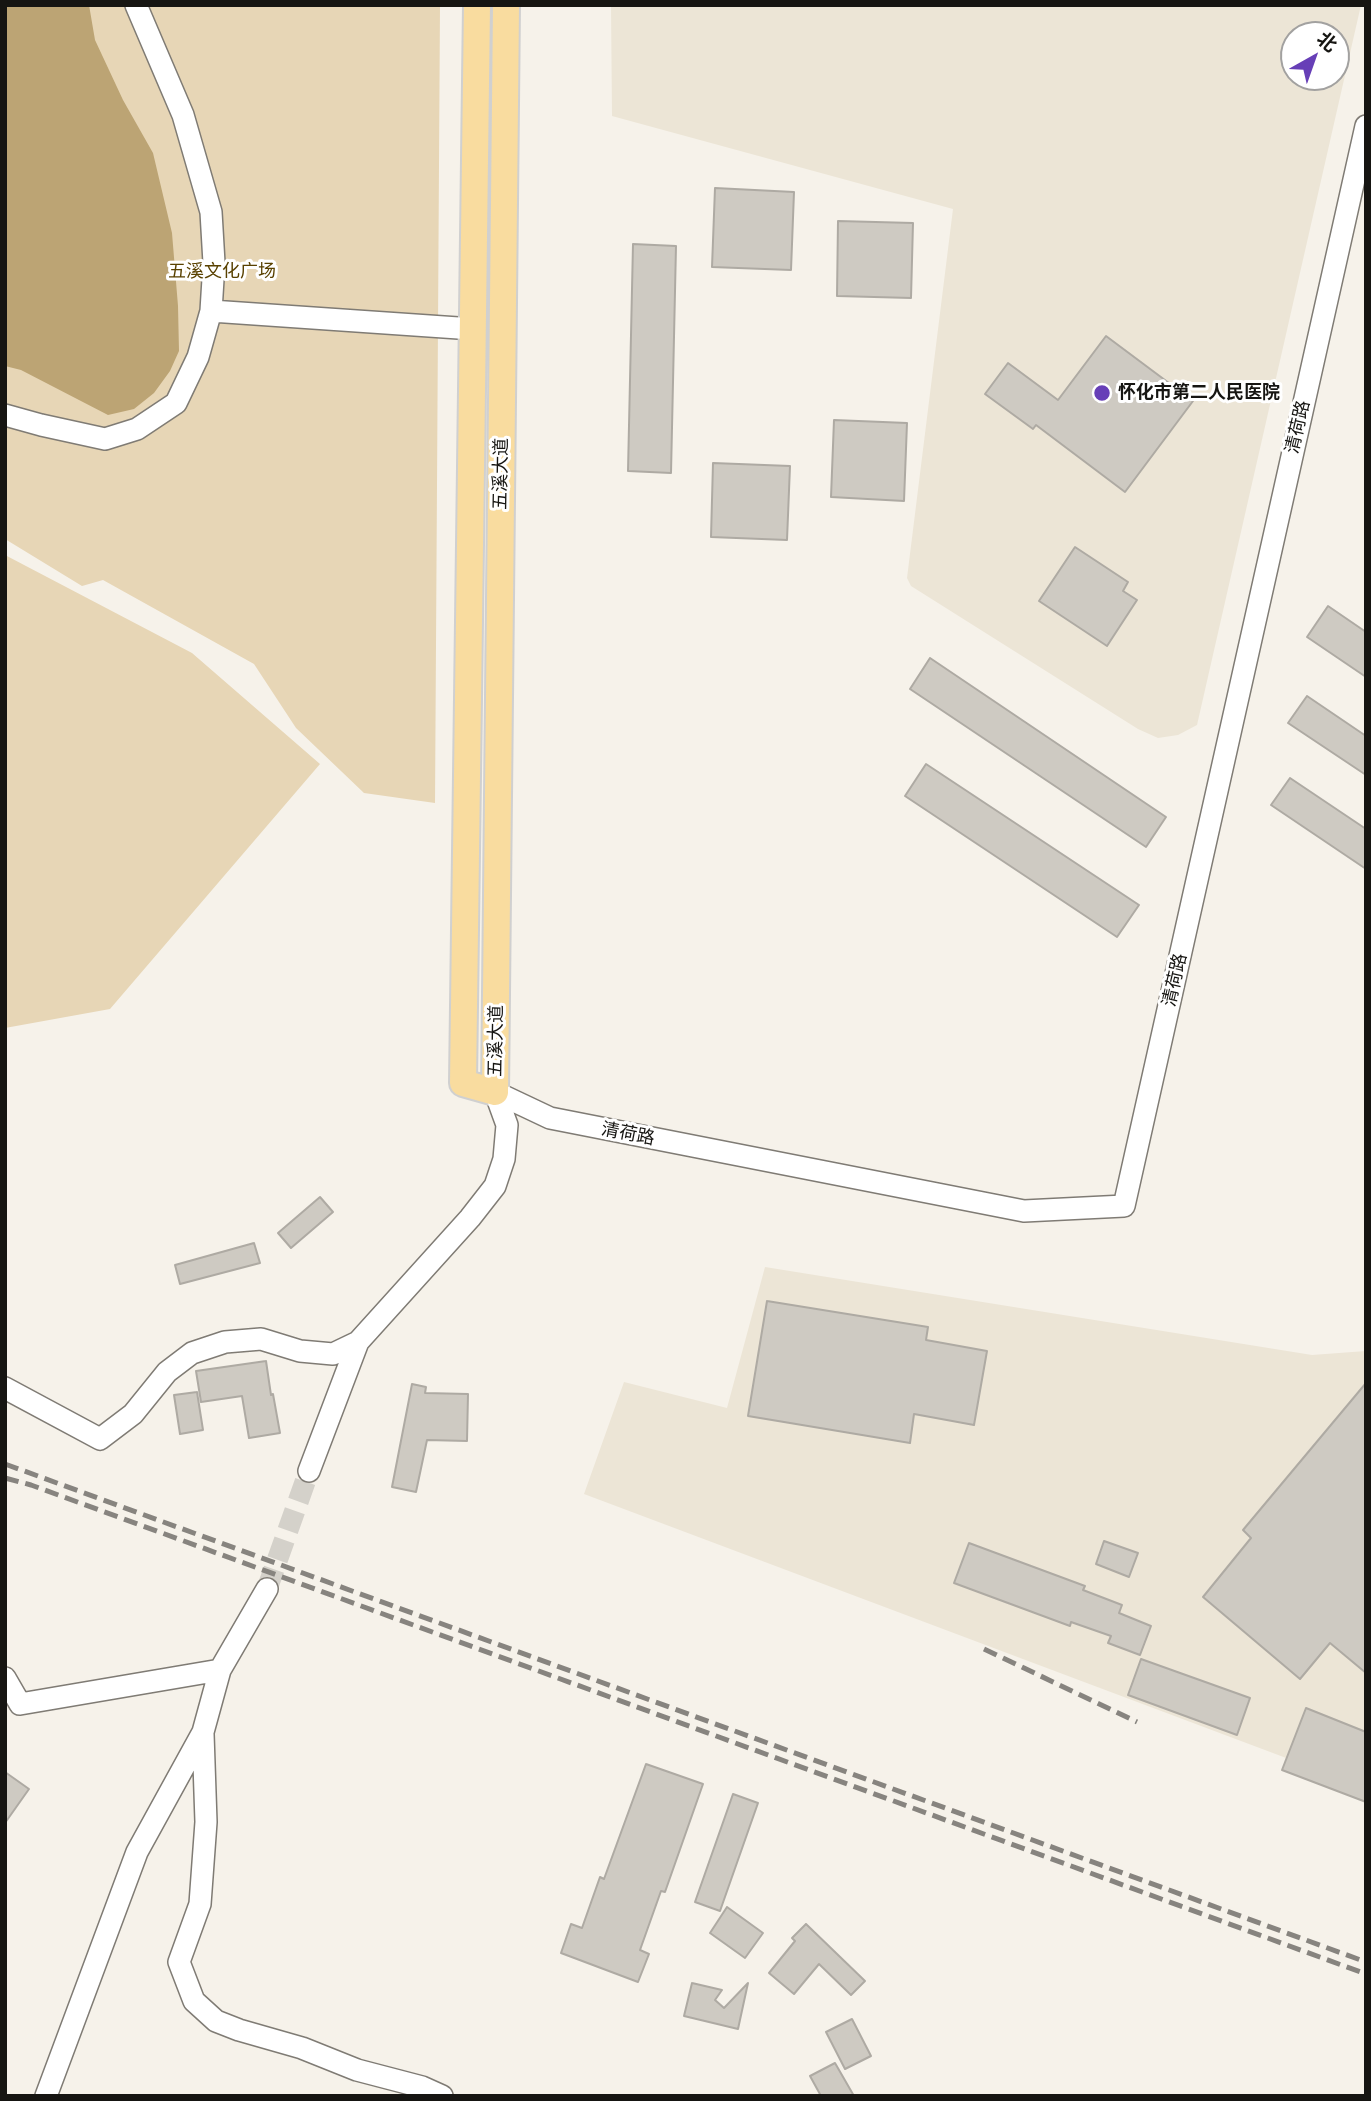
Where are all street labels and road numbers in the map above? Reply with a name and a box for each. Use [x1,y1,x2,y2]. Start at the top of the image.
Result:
street label: 清荷路 [1281,398,1315,456]
street label: 五溪大道 [490,438,512,510]
street label: 清荷路 [1158,951,1192,1009]
street label: 五溪大道 [485,1005,507,1077]
street label: 清荷路 [599,1118,657,1150]

